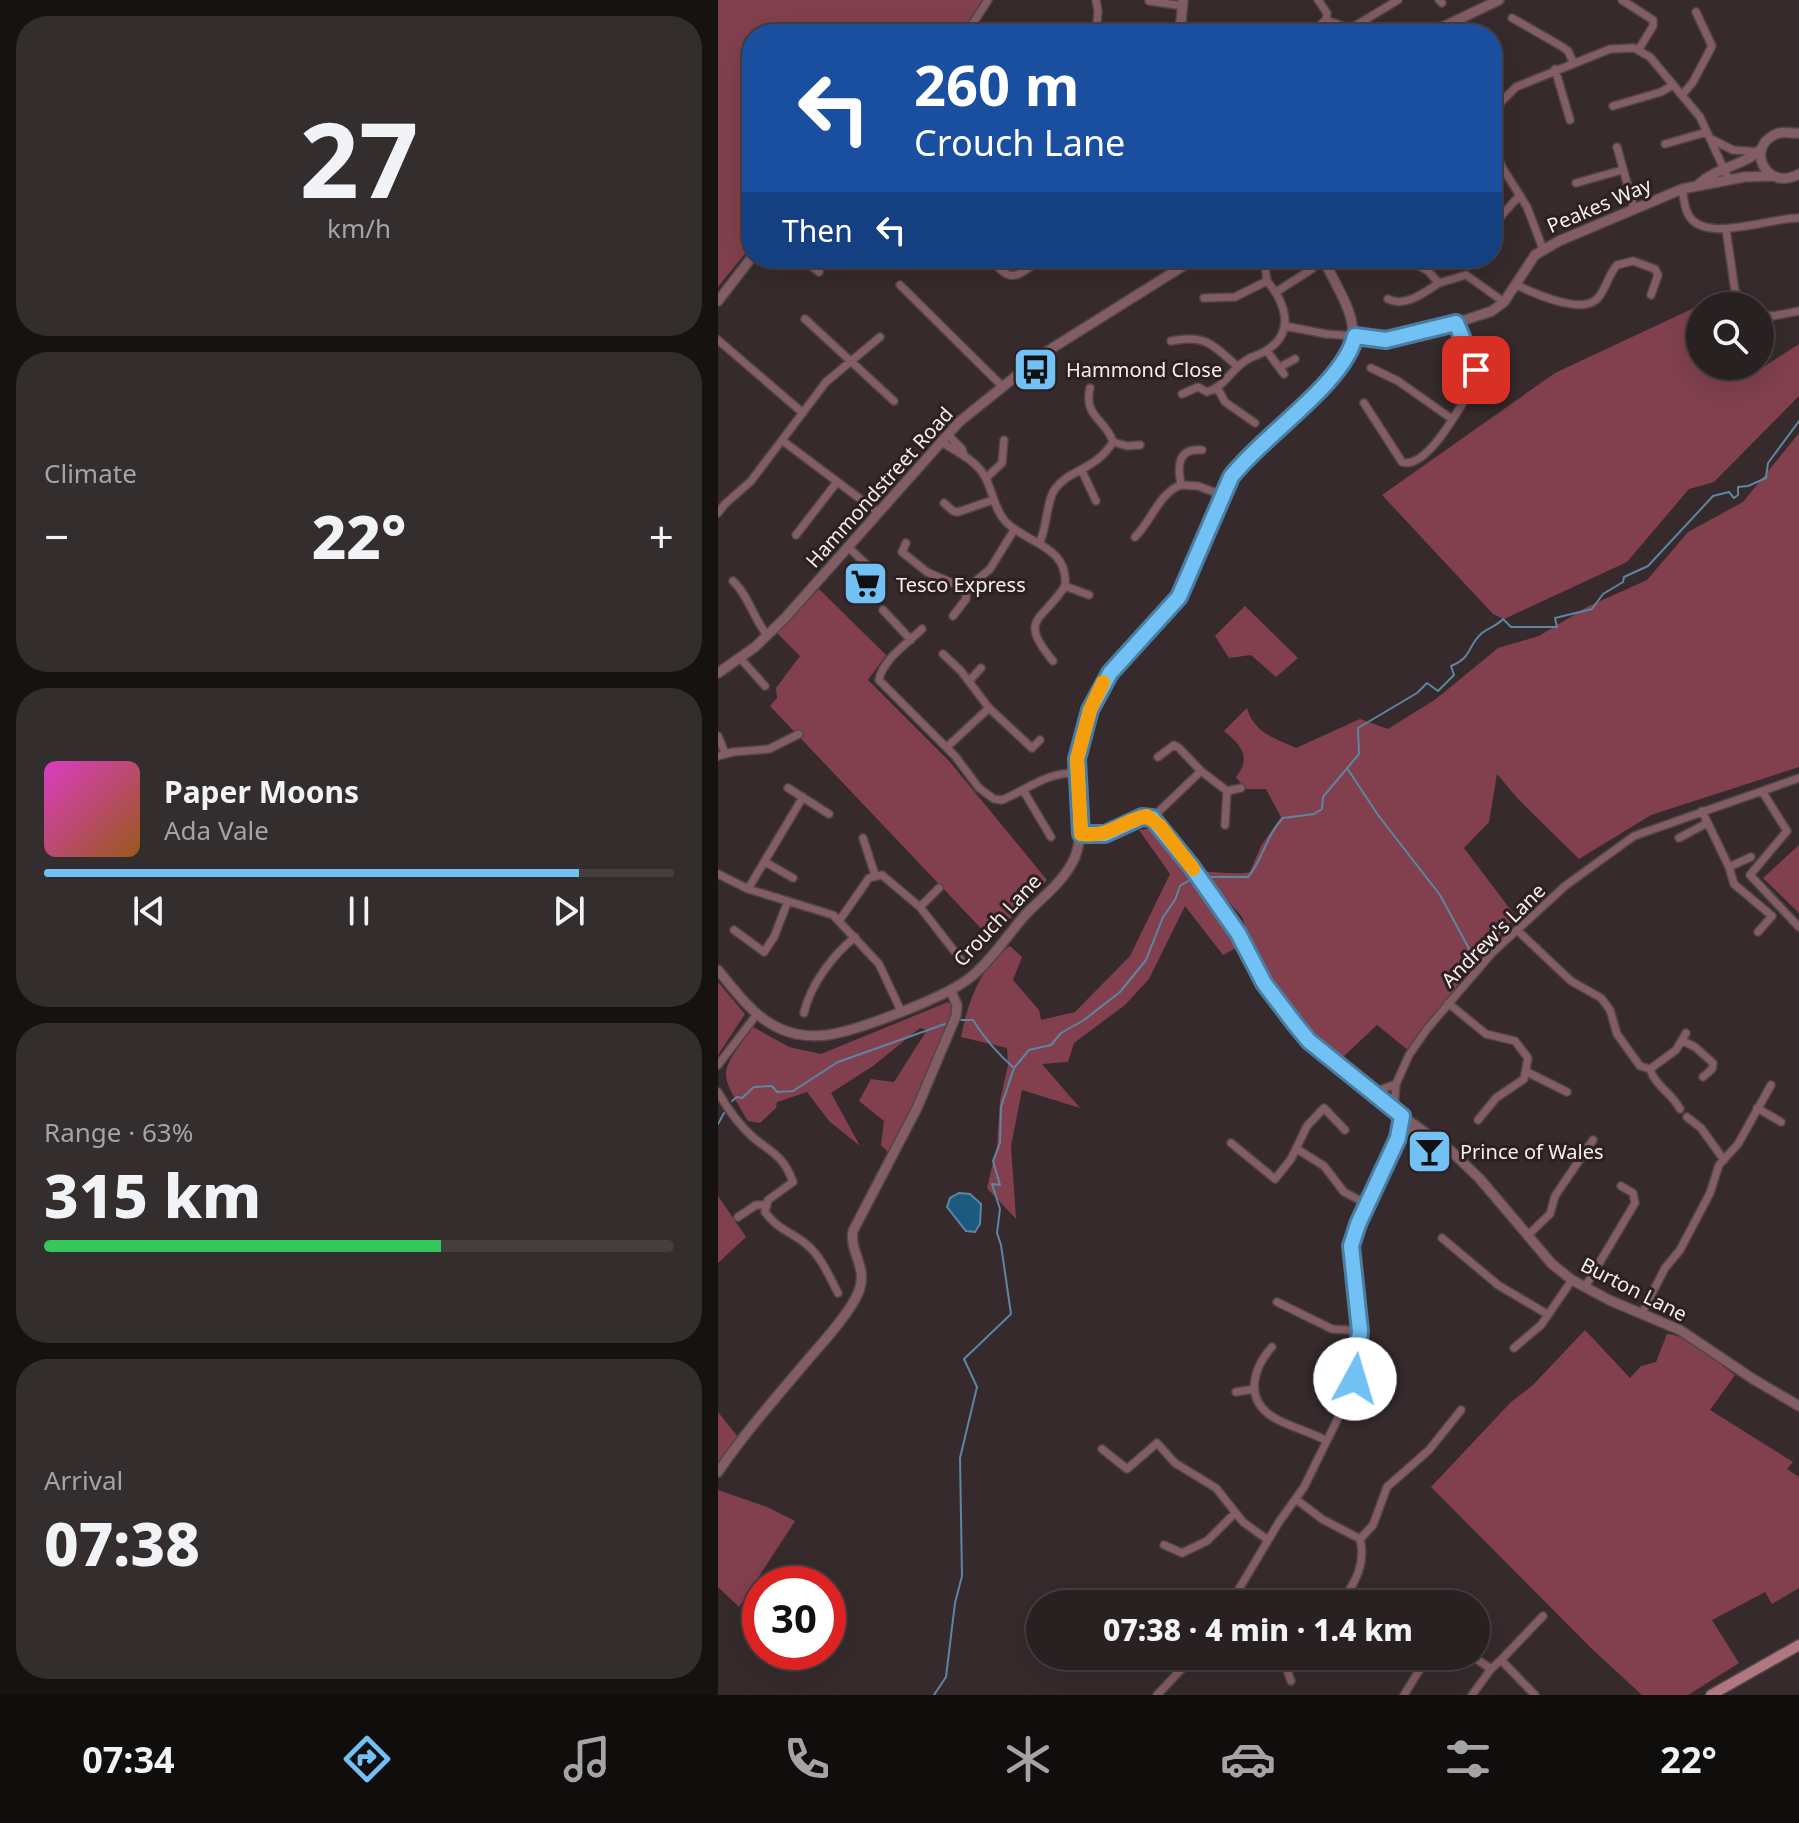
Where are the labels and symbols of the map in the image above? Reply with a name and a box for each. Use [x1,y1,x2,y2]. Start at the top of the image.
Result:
street label: Peakes Way [1543,171,1656,239]
pin [1442,336,1510,404]
bus stop icon: Hammond Close [1011,345,1059,393]
place label: Hammond Close [1066,356,1222,383]
street label: Hammondstreet Road [799,401,959,573]
supermarket icon: Tesco Express [841,560,889,608]
place label: Tesco Express [896,571,1026,598]
street label: Crouch Lane [947,868,1047,972]
street label: Andrew's Lane [1435,877,1551,993]
bar icon: Prince of Wales [1405,1127,1453,1175]
place label: Prince of Wales [1460,1138,1604,1165]
street label: Burton Lane [1576,1251,1692,1327]
position arrow [1313,1337,1397,1421]
speed limit sign: 30 [742,1566,846,1670]

